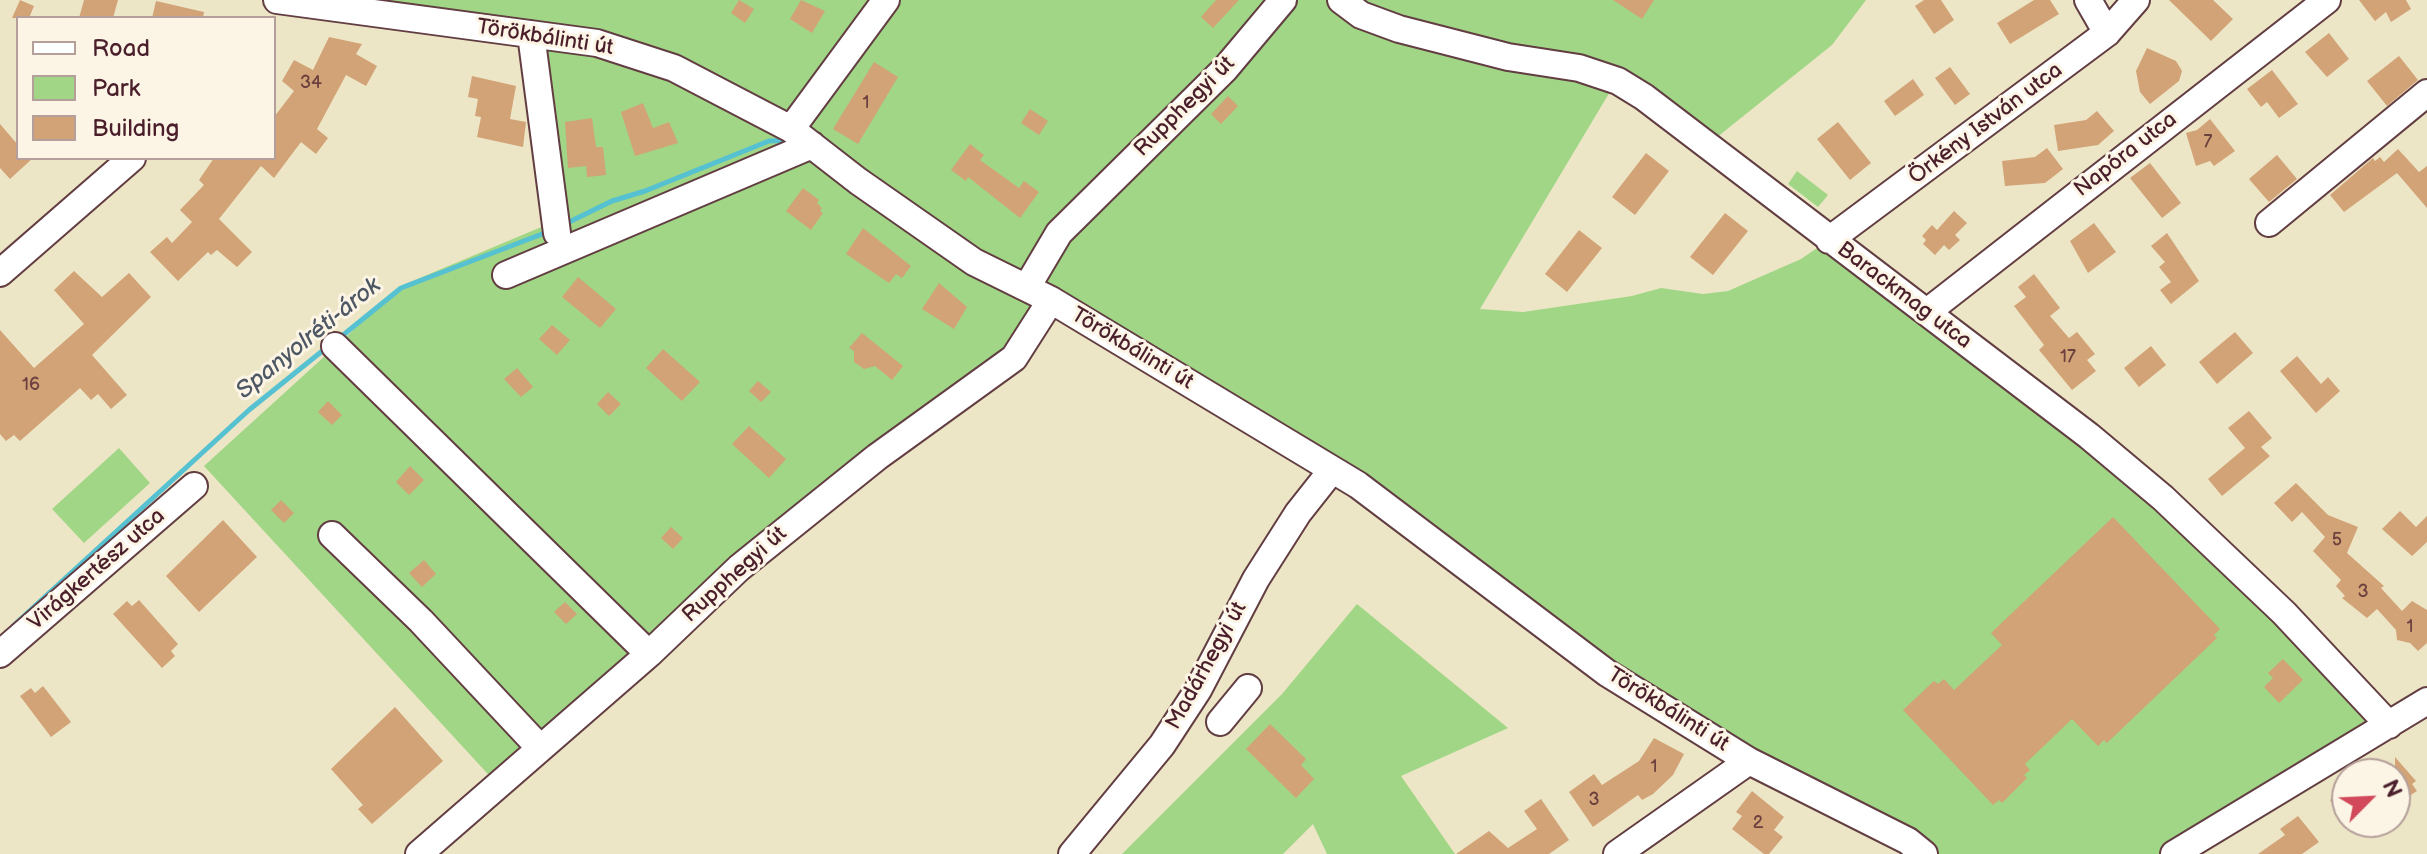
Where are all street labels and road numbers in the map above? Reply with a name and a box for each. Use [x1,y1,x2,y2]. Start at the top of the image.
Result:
street label: Törökbálinti út [475,14,615,62]
street label: Rupphegyi út [1129,51,1241,163]
street label: Örkény István utca [1904,58,2068,190]
street label: Napóra utca [2070,107,2182,203]
street label: Barackmag utca [1831,237,1977,355]
street label: Törökbálinti út [1066,302,1198,396]
street label: Virágkertész utca [23,504,171,636]
street label: Rupphegyi út [677,521,793,629]
street label: Madárhegyi út [1161,597,1253,735]
street label: Törökbálinti út [1603,662,1733,758]

